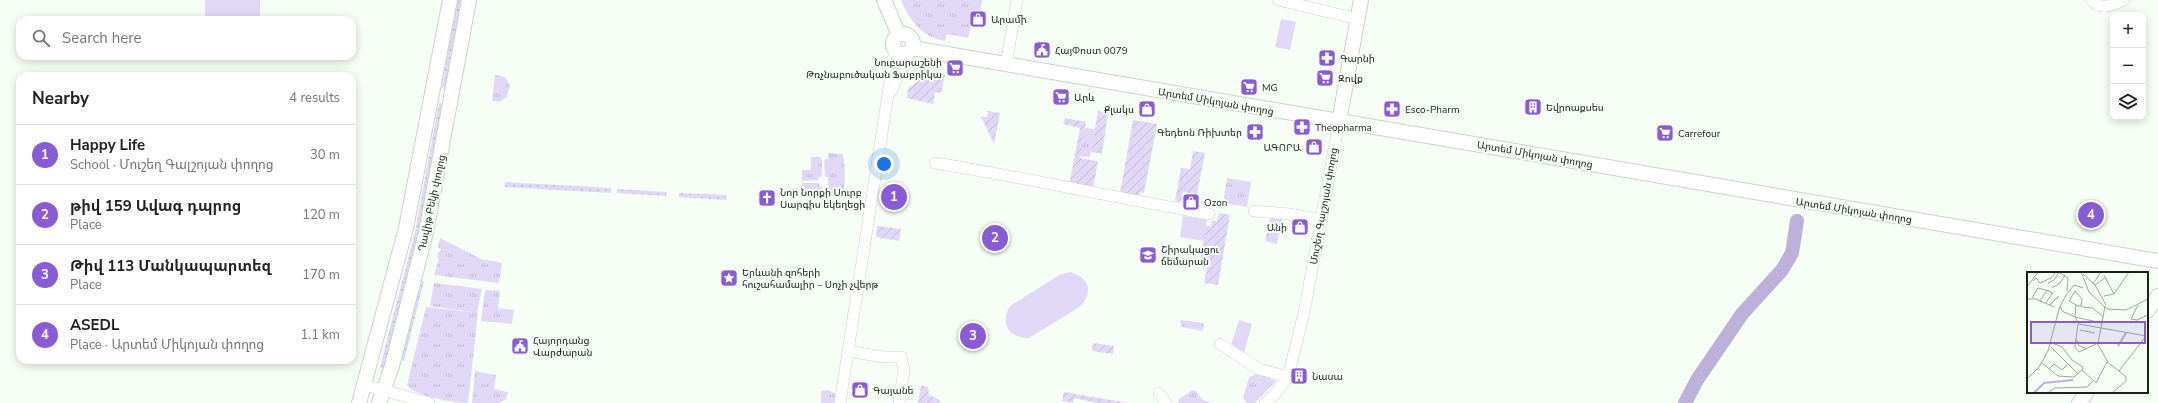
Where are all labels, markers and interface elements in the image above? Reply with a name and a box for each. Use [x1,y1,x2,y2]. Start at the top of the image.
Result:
shop icon: Արամի [968,9,988,29]
map controls [2110,12,2146,120]
button: + [2110,12,2146,48]
place label: Արամի [991,13,1027,27]
search box [16,16,356,60]
icon: search [30,27,52,49]
text: Search here [62,28,142,48]
public building icon: ՀայՓոստ 0079 [1032,40,1052,60]
place label: ՀայՓոստ 0079 [1055,44,1128,58]
pharmacy icon: Գարնի [1317,48,1337,68]
button: − [2110,48,2146,84]
place label: Գարնի [1340,52,1375,66]
place label: Նուբարաշենի Թռչնաբուծական Ֆաբրիկա [806,56,942,82]
supermarket icon: Նուբարաշենի Թռչնաբուծական Ֆաբրիկա [945,58,965,78]
supermarket icon: Զովք [1315,68,1335,88]
place label: Զովք [1338,72,1363,86]
supermarket icon: MG [1239,77,1259,97]
place label: MG [1262,81,1278,95]
button: layers [2110,84,2146,120]
street label: Արտեմ Միկոյան փողոց [1157,85,1275,119]
text: Nearby [32,87,89,110]
supermarket icon: Արև [1051,87,1071,107]
text: 4 results [289,89,340,107]
place label: Արև [1074,91,1095,105]
building icon: Եվրոաքսես [1523,97,1543,117]
shop icon: Քլակս [1137,99,1157,119]
pharmacy icon: Esco-Pharm [1382,99,1402,119]
place label: Եվրոաքսես [1546,101,1604,115]
place label: Քլակս [1104,103,1134,117]
place label: Esco-Pharm [1405,103,1460,117]
pharmacy icon: Theopharma [1292,117,1312,137]
place label: Theopharma [1315,121,1372,135]
pharmacy icon: Գեդեոն Ռիխտեր [1245,122,1265,142]
supermarket icon: Carrefour [1655,123,1675,143]
place label: Գեդեոն Ռիխտեր [1157,126,1242,140]
place label: Carrefour [1678,127,1721,141]
text: Happy Life [70,135,145,155]
shop icon: ԱԳՈՐԱ [1304,137,1324,157]
street label: Արտեմ Միկոյան փողոց [1476,138,1594,172]
place label: ԱԳՈՐԱ [1263,141,1302,155]
text: 1 [41,146,49,164]
text: 30 m [310,146,340,164]
street label: Մուշեղ Գալշոյան փողոց [1307,147,1341,266]
street label: Դավիթ Բեկի փողոց [415,153,449,253]
your location [874,154,894,174]
text: School · Մուշեղ Գալշոյան փողոց [70,156,273,174]
pin: 1 [881,182,907,212]
place label: Նոր Նորքի Սուրբ Սարգիս եկեղեցի [780,186,865,212]
church icon: Նոր Նորքի Սուրբ Սարգիս եկեղեցի [757,188,777,208]
shop icon: Ozon [1181,192,1201,212]
street label: Արտեմ Միկոյան փողոց [1795,195,1913,227]
text: թիվ 159 Ավագ դպրոց [70,196,241,216]
place label: Ozon [1204,196,1227,210]
pin: 4 [2078,200,2104,230]
text: 2 [41,206,49,224]
text: 120 m [302,206,340,224]
text: Place [70,216,102,234]
shop icon: Անի [1290,217,1310,237]
place label: Անի [1267,221,1287,235]
pin: 2 [982,223,1008,253]
place label: Շիրակացու ճեմարան [1161,243,1219,269]
school or university icon: Շիրակացու ճեմարան [1138,245,1158,265]
text: Թիվ 113 Մանկապարտեզ [70,256,271,276]
text: 3 [41,266,49,284]
text: 170 m [302,266,340,284]
place label: Երևանի զոհերի հուշահամալիր – Սոչի չվերթ [742,266,878,292]
place icon: Երևանի զոհերի հուշահամալիր – Սոչի չվերթ [719,268,739,288]
inset map [2027,272,2148,393]
text: Place [70,276,102,294]
text: ASEDL [70,315,119,335]
pin: 3 [960,321,986,351]
text: 4 [41,326,49,344]
text: 1.1 km [300,326,340,344]
place label: Հայորդանց Վարժարան [533,334,593,360]
text: Place · Արտեմ Միկոյան փողոց [70,336,264,354]
public building icon: Հայորդանց Վարժարան [510,336,530,356]
building icon: Նասա [1289,366,1309,386]
place label: Նասա [1312,370,1343,384]
shop icon: Գայանե [850,380,870,400]
place label: Գայանե [873,384,914,398]

